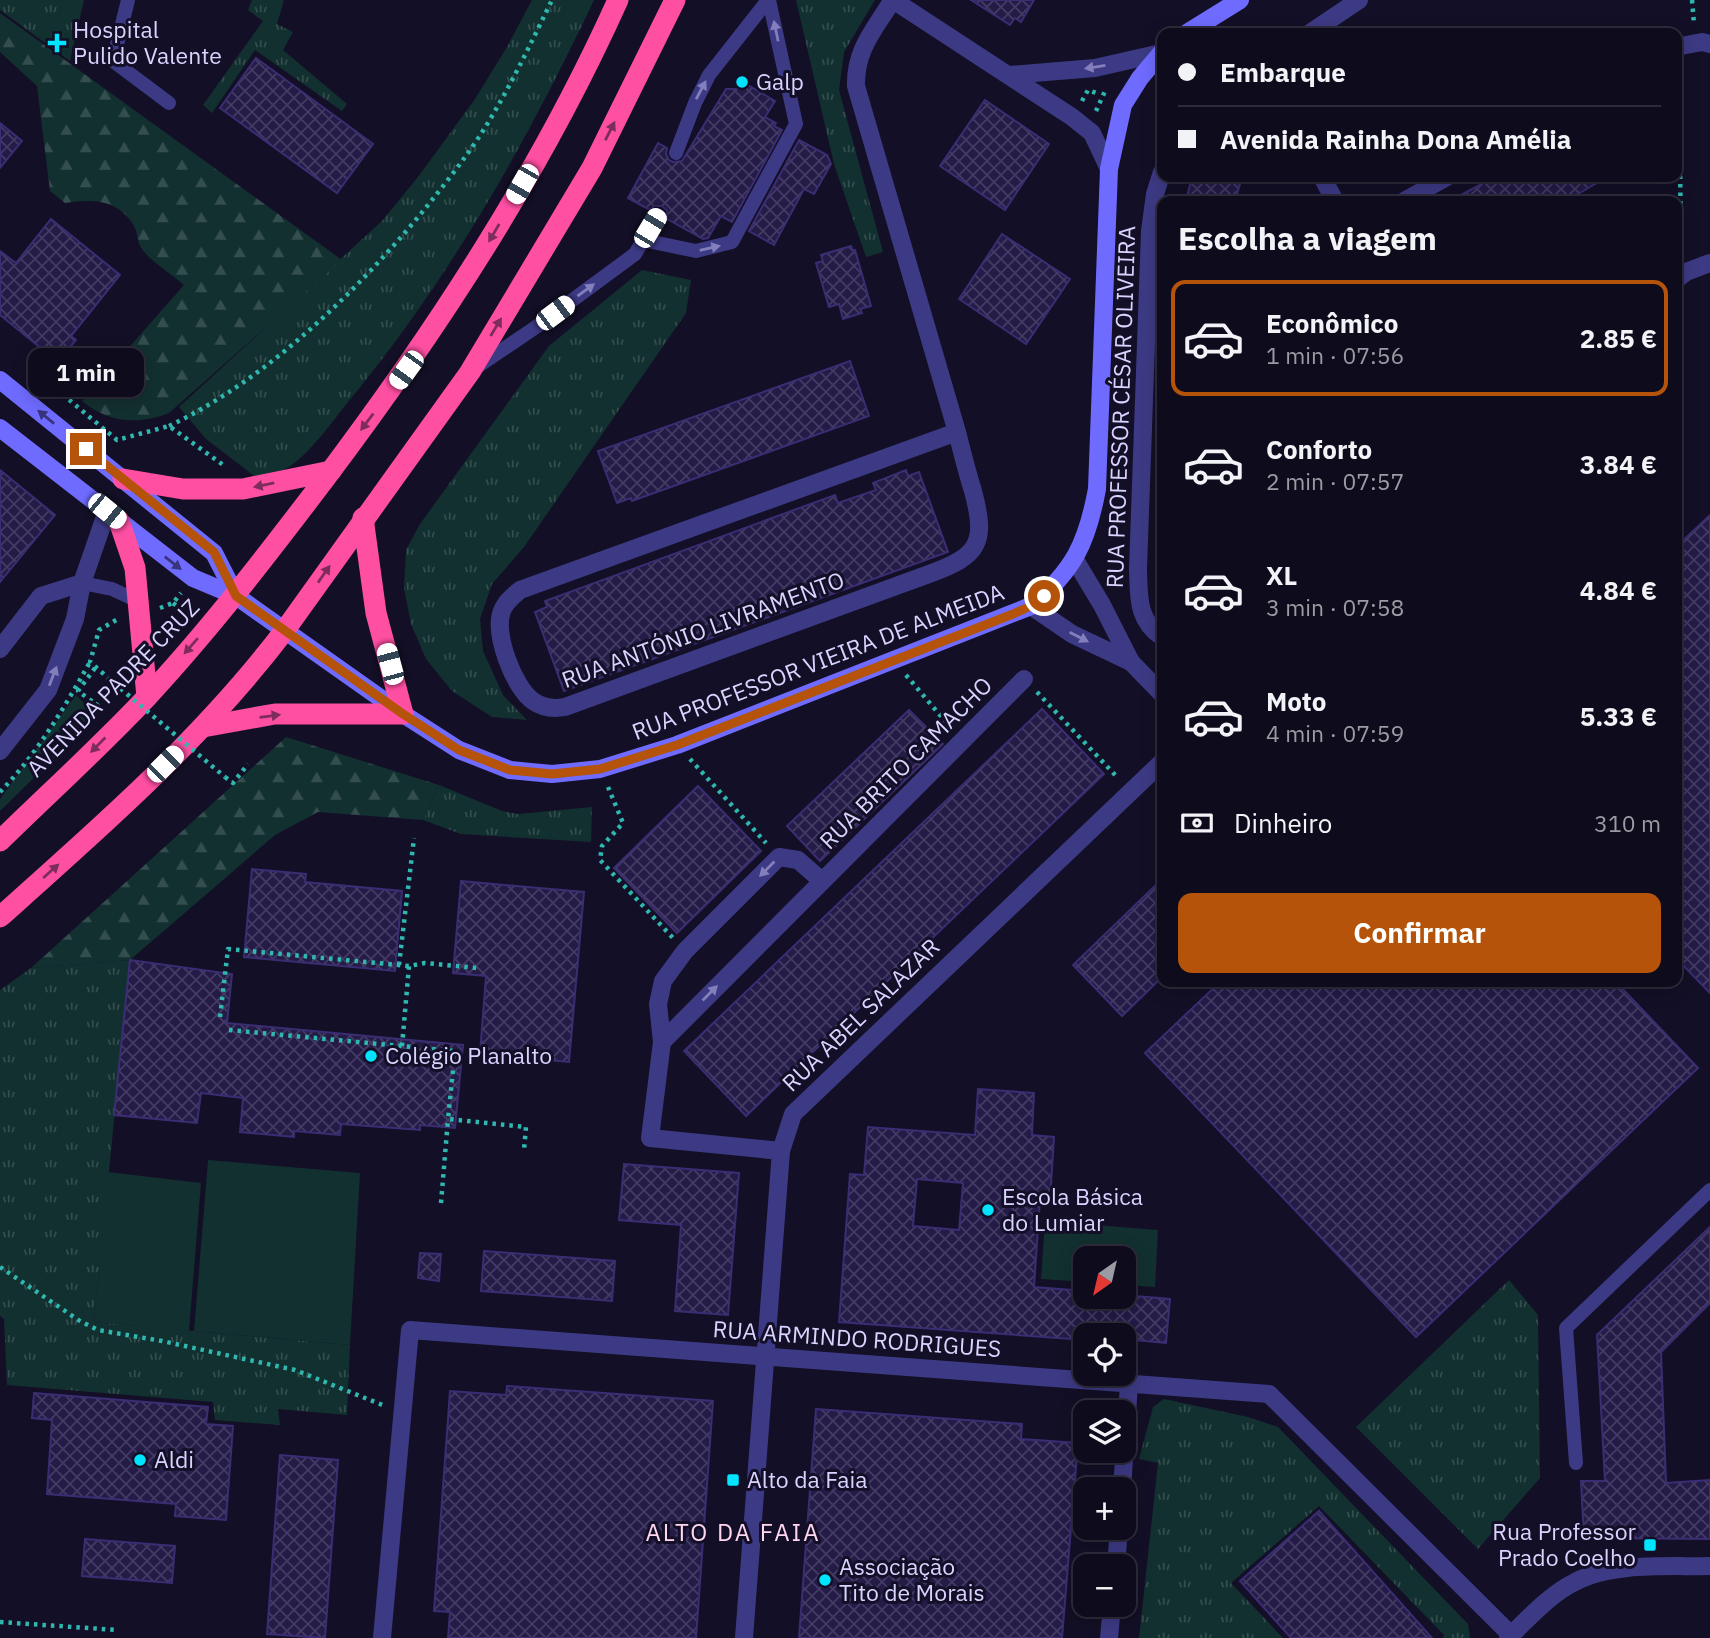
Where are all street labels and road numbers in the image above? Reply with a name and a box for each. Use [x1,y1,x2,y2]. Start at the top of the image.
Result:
street label: RUA PROFESSOR CÉSAR OLIVEIRA [1099,225,1141,589]
street label: RUA ANTÓNIO LIVRAMENTO [557,564,848,694]
street label: RUA PROFESSOR VIEIRA DE ALMEIDA [627,576,1008,746]
street label: AVENIDA PADRE CRUZ [19,592,205,783]
street label: RUA BRITO CAMACHO [813,670,998,855]
street label: RUA ABEL SALAZAR [775,931,945,1097]
street label: RUA ARMINDO RODRIGUES [712,1313,1002,1363]

